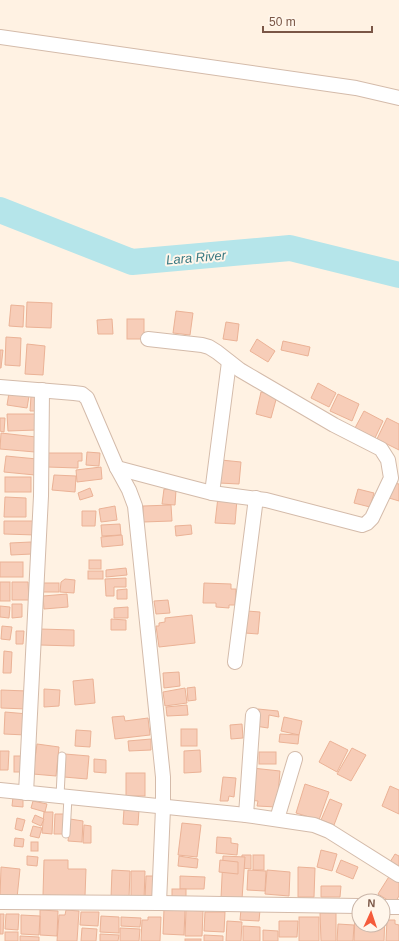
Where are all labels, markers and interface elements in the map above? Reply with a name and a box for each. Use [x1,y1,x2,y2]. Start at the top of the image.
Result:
scale bar [263,8,372,34]
text: 50 m [269,15,296,29]
water label: Lara River [166,247,227,268]
north arrow [351,893,391,933]
text: N [367,897,376,909]

